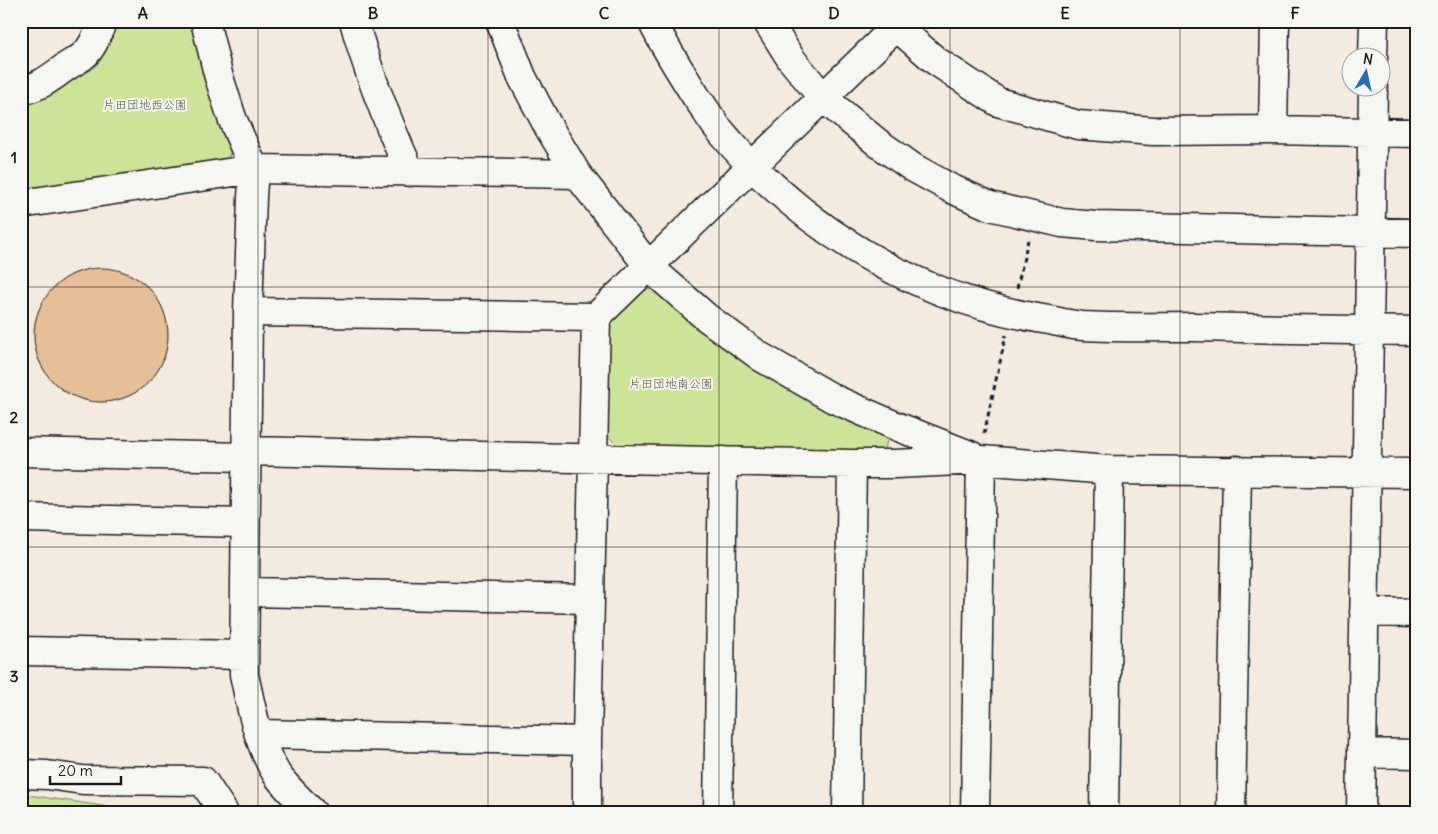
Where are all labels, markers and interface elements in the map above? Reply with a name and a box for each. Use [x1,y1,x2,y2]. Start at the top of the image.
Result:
text: A [138,3,148,23]
text: B [368,3,379,23]
text: C [599,3,610,23]
text: D [828,3,840,23]
text: E [1060,3,1070,23]
text: F [1290,3,1300,23]
north arrow [1340,48,1390,98]
text: N [1362,50,1374,69]
park label: 片田団地西公園 [103,97,187,112]
text: 1 [11,147,17,167]
park label: 片田団地南公園 [629,376,713,391]
text: 2 [10,407,19,427]
text: 3 [9,666,19,686]
scale bar [50,754,121,786]
text: 20 m [58,761,93,780]

